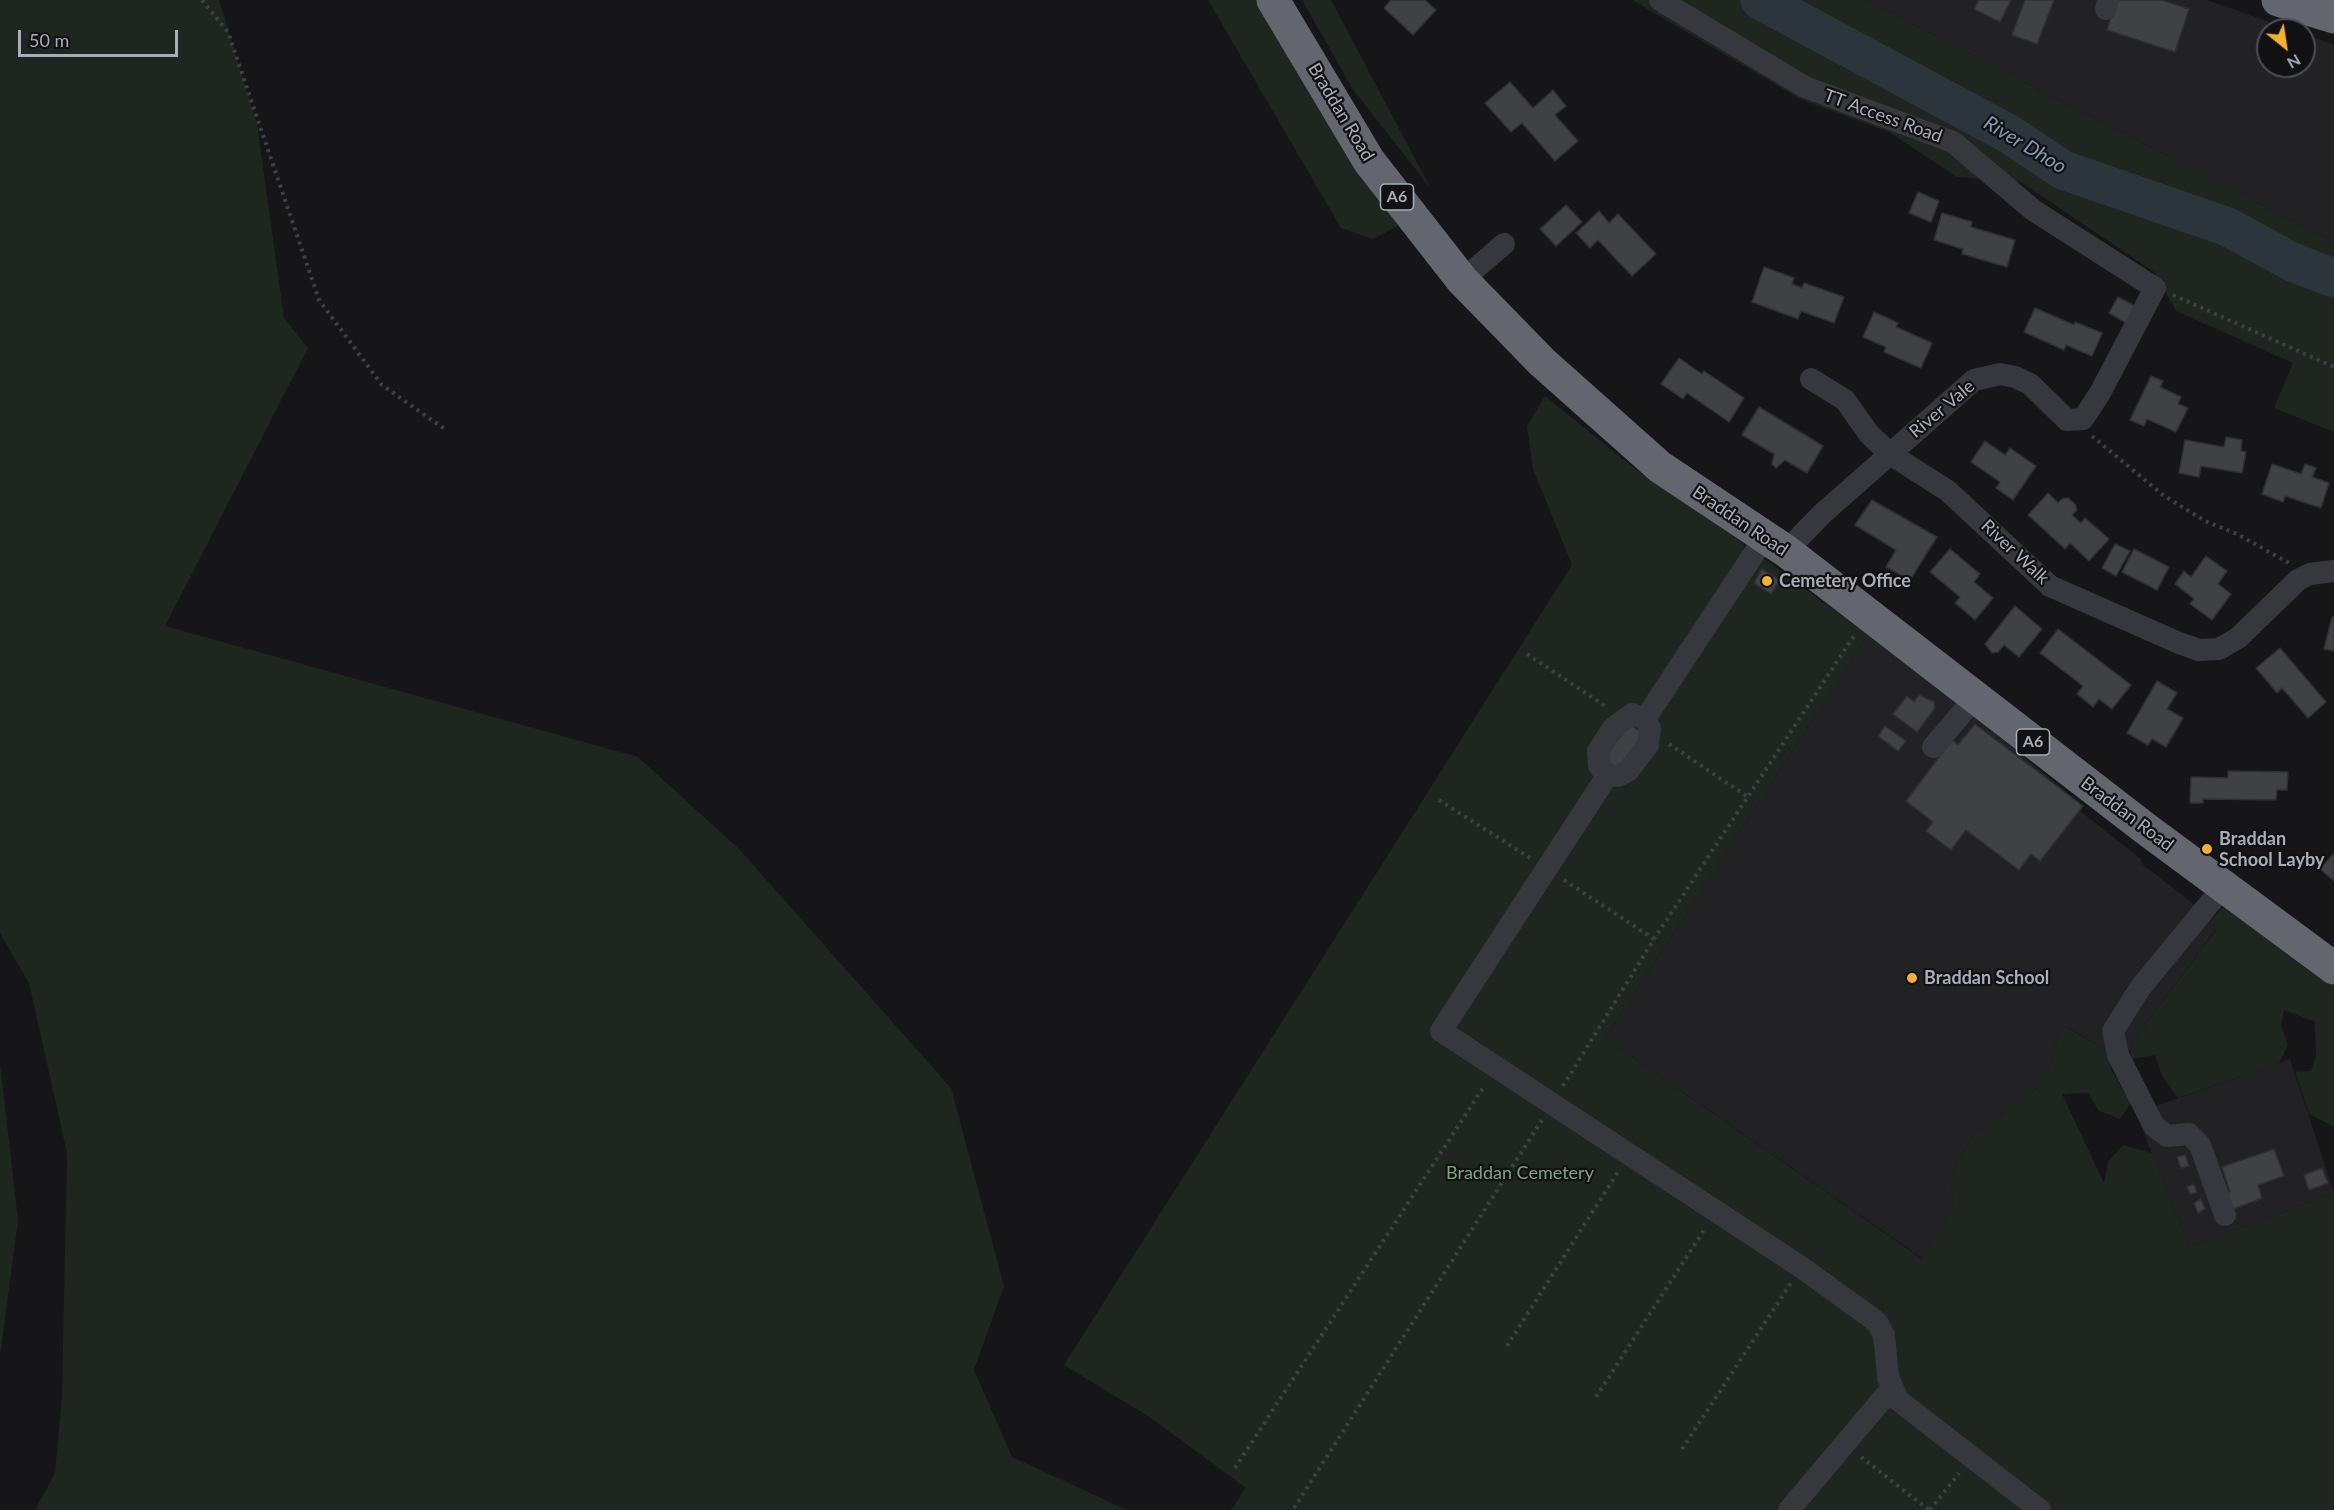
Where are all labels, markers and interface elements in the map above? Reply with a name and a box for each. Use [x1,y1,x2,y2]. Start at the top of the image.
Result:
scale bar [21,18,182,56]
north arrow [2256,18,2316,78]
text: 50 m [29,29,69,51]
text: N [2284,51,2304,74]
street label: Braddan Road [1303,59,1379,165]
street label: TT Access Road [1821,85,1945,147]
water label: River Dhoo [1979,111,2071,179]
road number: A6 [1380,184,1414,210]
street label: River Vale [1905,375,1979,443]
street label: Braddan Road [1688,481,1792,561]
street label: River Walk [1977,515,2053,589]
place label: Cemetery Office [1779,570,1911,592]
marker: Cemetery Office [1760,574,1774,588]
road number: A6 [2016,729,2050,755]
street label: Braddan Road [2076,772,2178,856]
place label: Braddan School Layby [2219,828,2324,870]
marker: Braddan School Layby [2200,842,2214,856]
place label: Braddan School [1924,967,2049,989]
marker: Braddan School [1905,971,1919,985]
park label: Braddan Cemetery [1446,1162,1594,1184]

